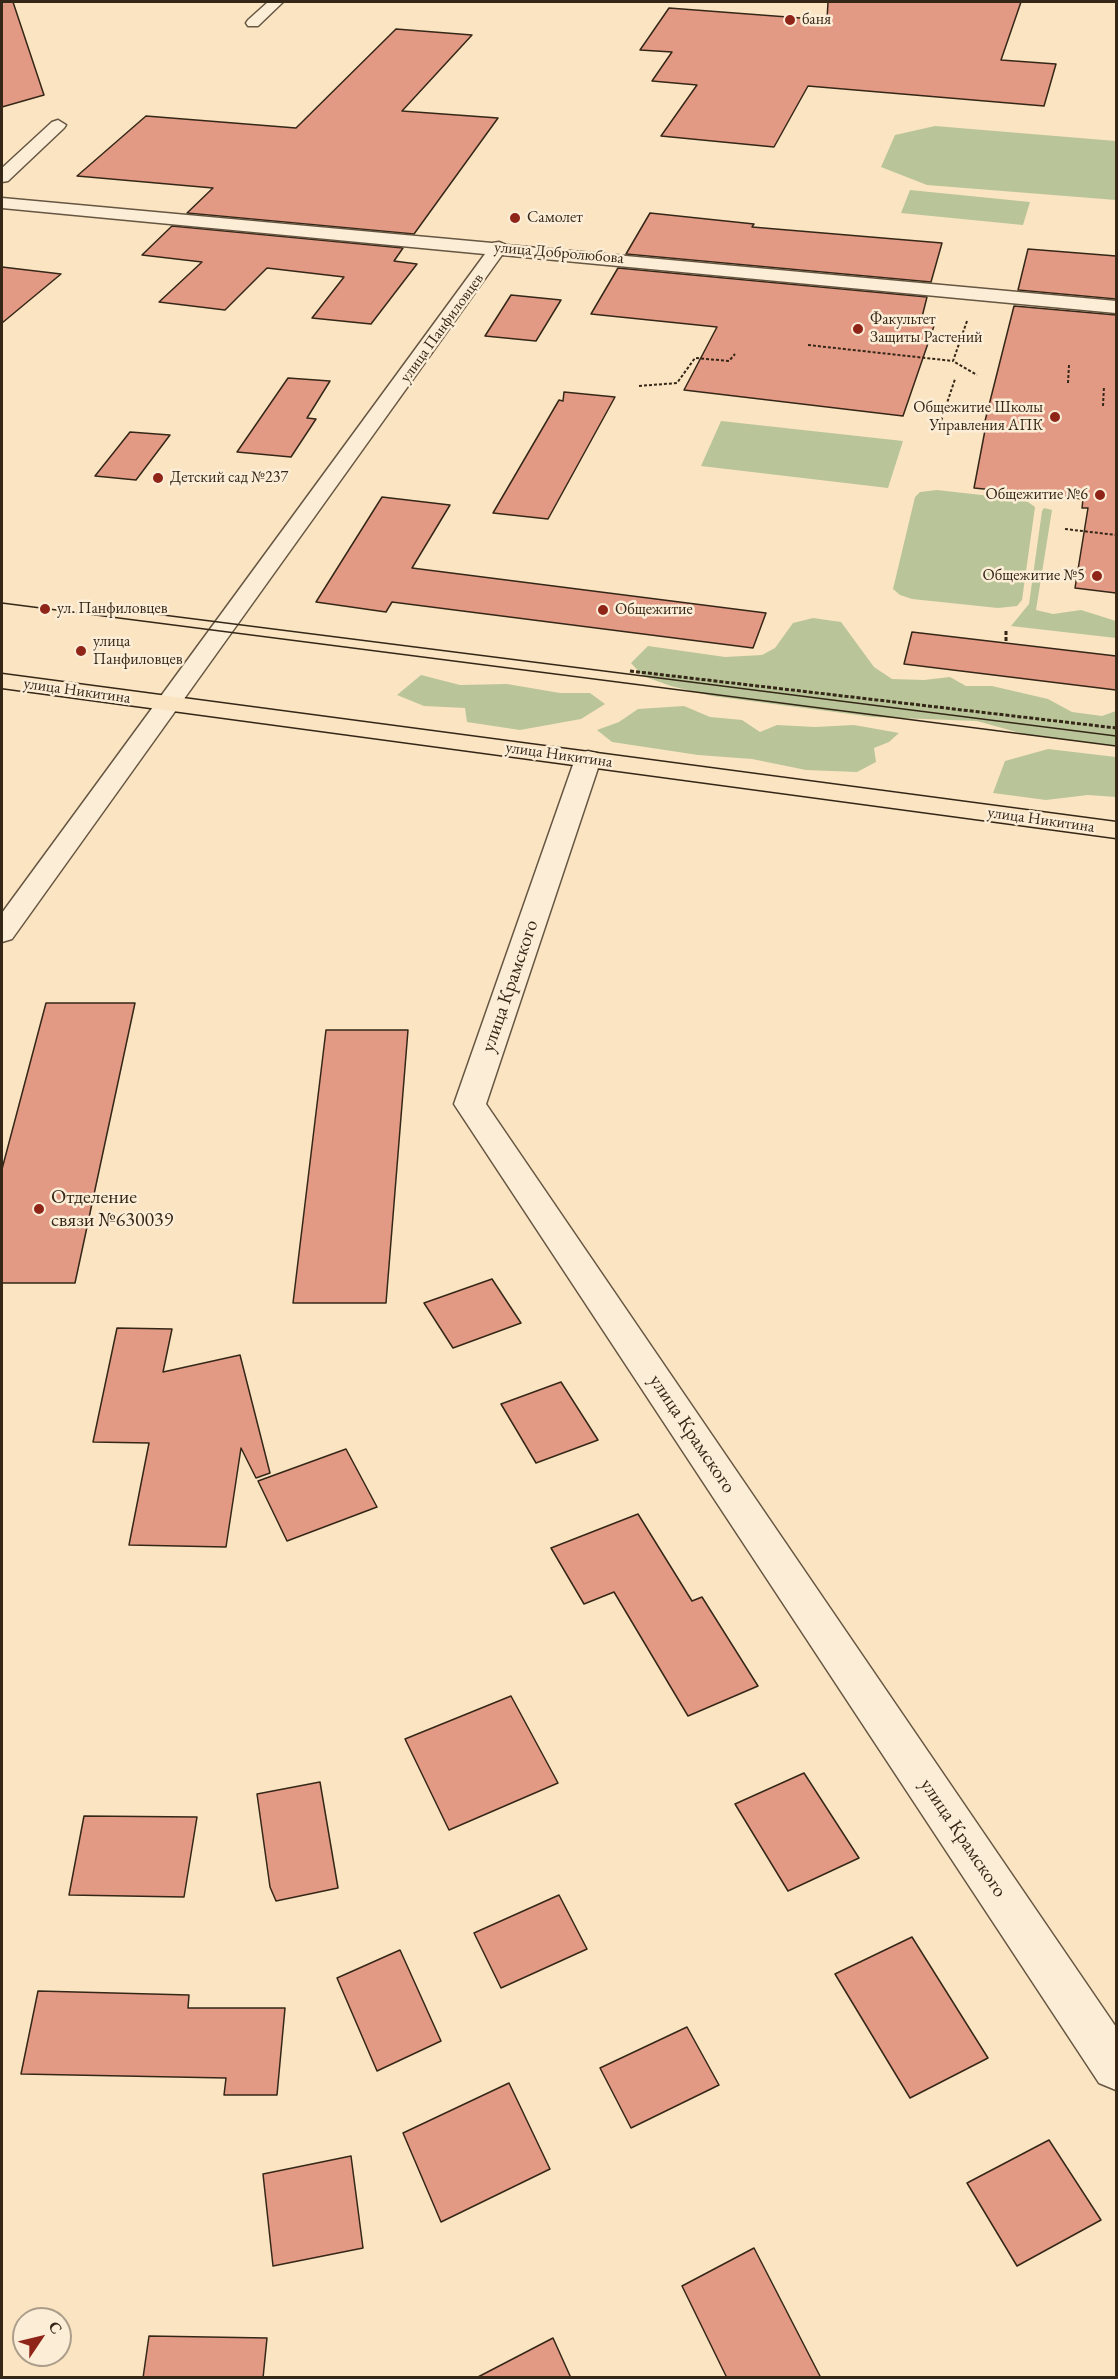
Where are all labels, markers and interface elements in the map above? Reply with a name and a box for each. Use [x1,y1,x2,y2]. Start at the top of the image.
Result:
place label: баня [802,10,831,30]
marker: баня [783,13,797,27]
place label: Самолет [527,208,583,228]
marker: Самолет [508,211,522,225]
street label: улица Добролюбова [493,238,625,268]
street label: улица Панфиловцев [396,270,488,386]
place label: Факультет Защиты Растений [870,310,983,348]
marker: Факультет Защиты Растений [851,322,865,336]
place label: Общежитие Школы Управления АПК [913,398,1043,436]
marker: Общежитие Школы Управления АПК [1048,410,1062,424]
place label: Детский сад №237 [170,468,288,488]
marker: Детский сад №237 [151,471,165,485]
place label: Общежитие №6 [985,485,1088,505]
marker: Общежитие №6 [1093,488,1107,502]
place label: Общежитие №5 [982,566,1085,586]
marker: Общежитие №5 [1090,569,1104,583]
place label: ул. Панфиловцев [57,599,168,619]
place label: Общежитие [615,600,693,620]
marker: ул. Панфиловцев [38,602,52,616]
marker: Общежитие [596,603,610,617]
place label: улица Панфиловцев [93,632,182,670]
marker: улица Панфиловцев [74,644,88,658]
street label: улица Никитина [22,674,132,708]
street label: улица Никитина [504,738,614,772]
street label: улица Никитина [986,803,1096,837]
street label: улица Крамского [476,917,544,1055]
place label: Отделение связи №630039 [51,1186,173,1233]
marker: Отделение связи №630039 [32,1202,46,1216]
street label: улица Крамского [643,1370,741,1498]
street label: улица Крамского [914,1774,1012,1902]
north arrow [12,2307,72,2367]
text: С [44,2317,67,2338]

